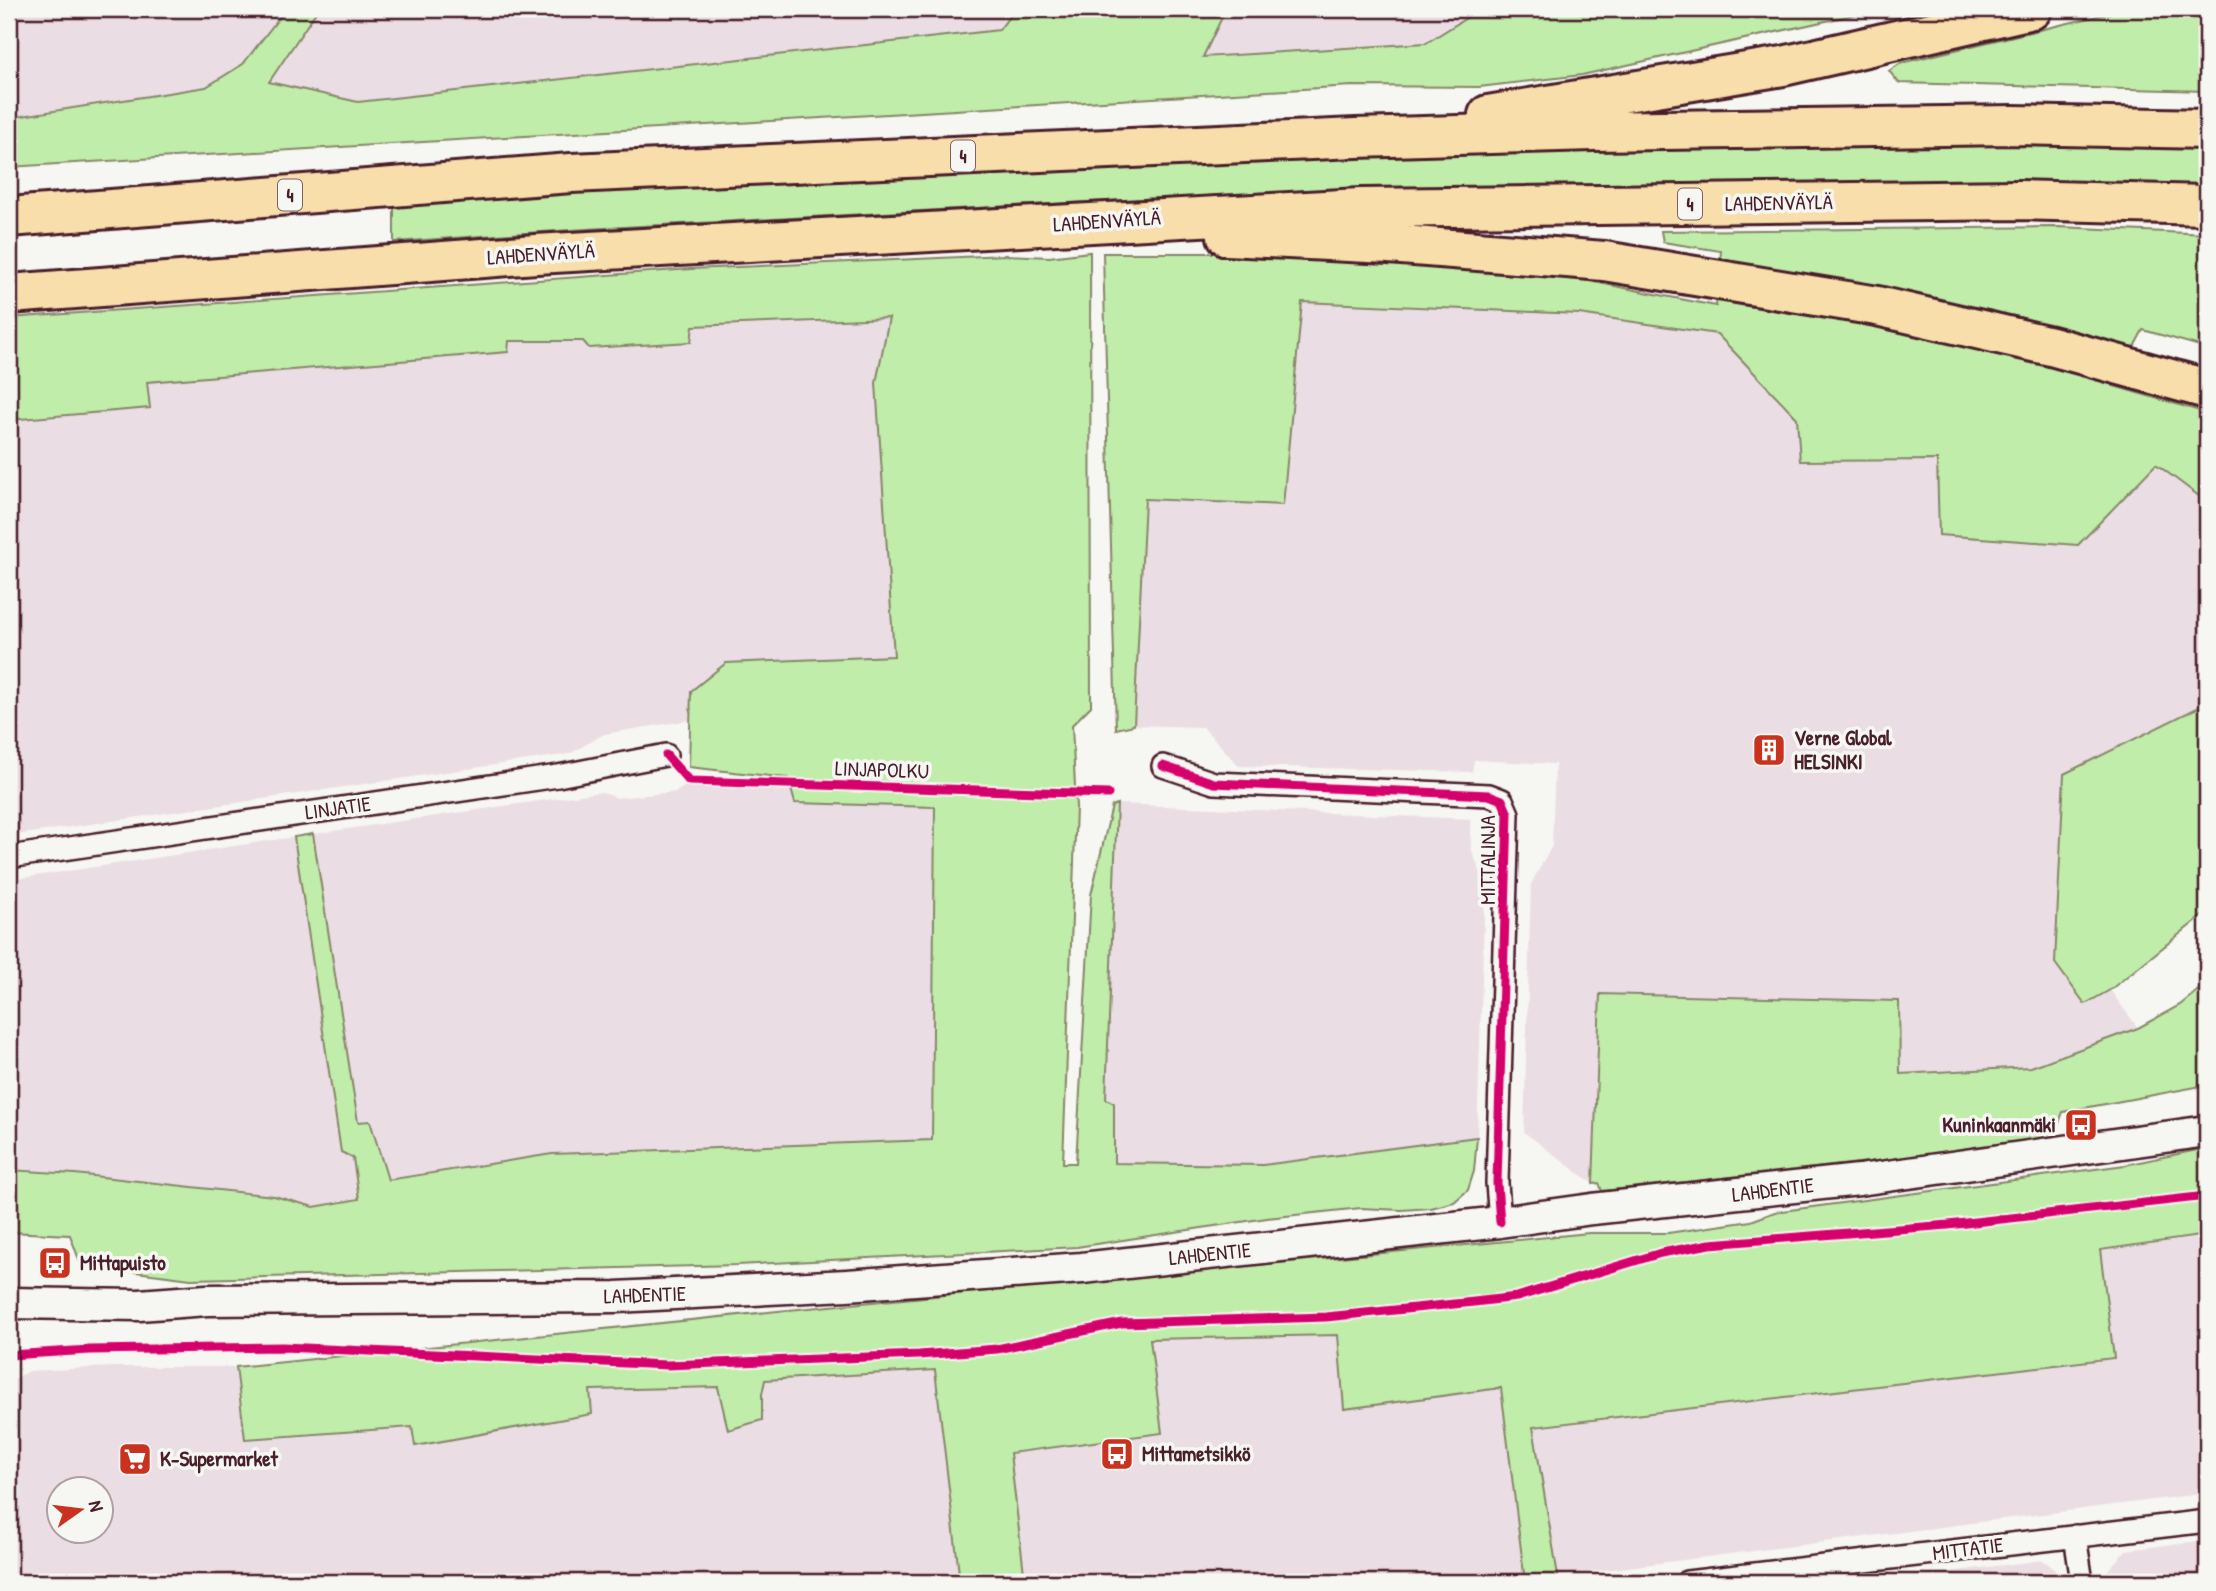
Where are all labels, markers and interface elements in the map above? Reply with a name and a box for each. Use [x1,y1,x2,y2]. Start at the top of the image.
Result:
road number: 4 [951,140,975,172]
road number: 4 [278,180,302,210]
street label: LAHDENVÄYLÄ [1725,187,1833,218]
road number: 4 [1678,188,1702,220]
street label: LAHDENVÄYLÄ [1052,202,1162,239]
street label: LAHDENVÄYLÄ [486,235,596,272]
place label: Verne Global HELSINKI [1794,723,1892,776]
building icon: Verne Global HELSINKI [1750,731,1788,769]
street label: LINJAPOLKU [835,753,930,786]
street label: LINJATIE [303,789,373,826]
street label: MITTALINJA [1473,815,1502,905]
bus stop icon: Kuninkaanmäki [2062,1106,2100,1144]
place label: Kuninkaanmäki [1942,1110,2056,1139]
street label: LAHDENTIE [1730,1170,1816,1209]
street label: LAHDENTIE [1167,1235,1252,1272]
bus stop icon: Mittapuisto [36,1244,74,1282]
place label: Mittapuisto [80,1248,166,1278]
street label: LAHDENTIE [603,1279,687,1310]
bus stop icon: Mittametsikkö [1098,1435,1136,1473]
place label: Mittametsikkö [1142,1439,1251,1468]
supermarket icon: K-Supermarket [116,1440,154,1478]
place label: K-Supermarket [160,1444,279,1474]
north arrow [46,1476,116,1546]
text: N [83,1498,110,1514]
street label: MITTATIE [1931,1530,2005,1567]

